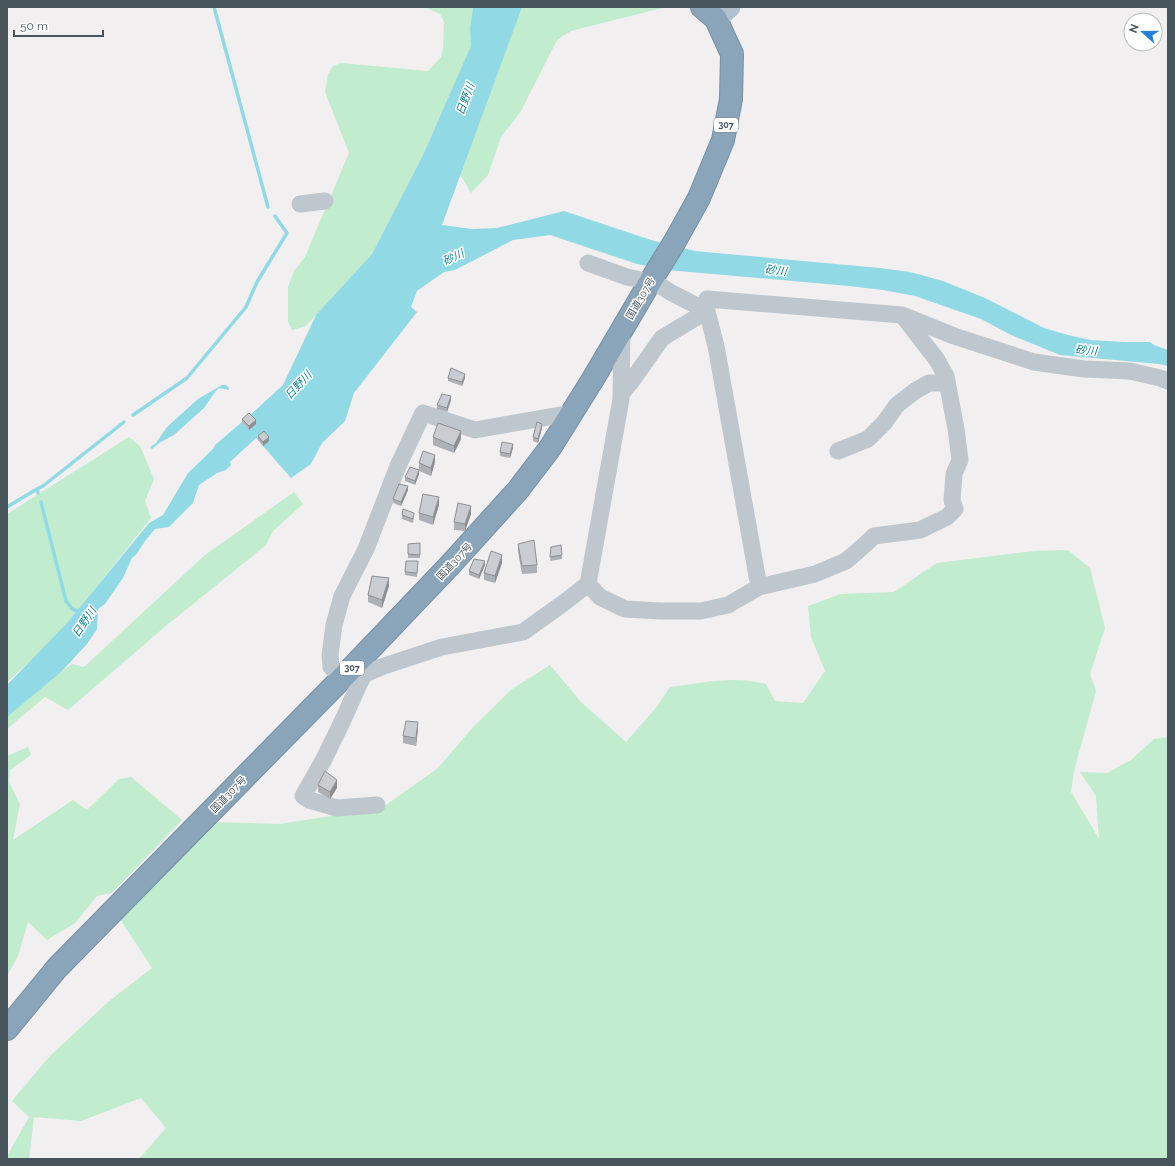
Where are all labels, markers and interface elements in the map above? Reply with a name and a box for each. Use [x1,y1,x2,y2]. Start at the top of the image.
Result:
scale bar [14,12,103,38]
north arrow [1123,12,1163,52]
text: 50 m [20,19,48,33]
text: N [1127,22,1142,35]
water label: 日野川 [454,81,478,117]
road number: 307 [714,118,738,132]
water label: 砂川 [440,246,467,268]
water label: 砂川 [764,263,789,278]
street label: 国道307号 [624,275,657,321]
water label: 砂川 [1074,343,1098,358]
water label: 日野川 [282,368,315,402]
street label: 国道307号 [434,540,474,582]
water label: 日野川 [70,604,100,640]
road number: 307 [340,661,364,675]
street label: 国道307号 [208,774,249,815]

